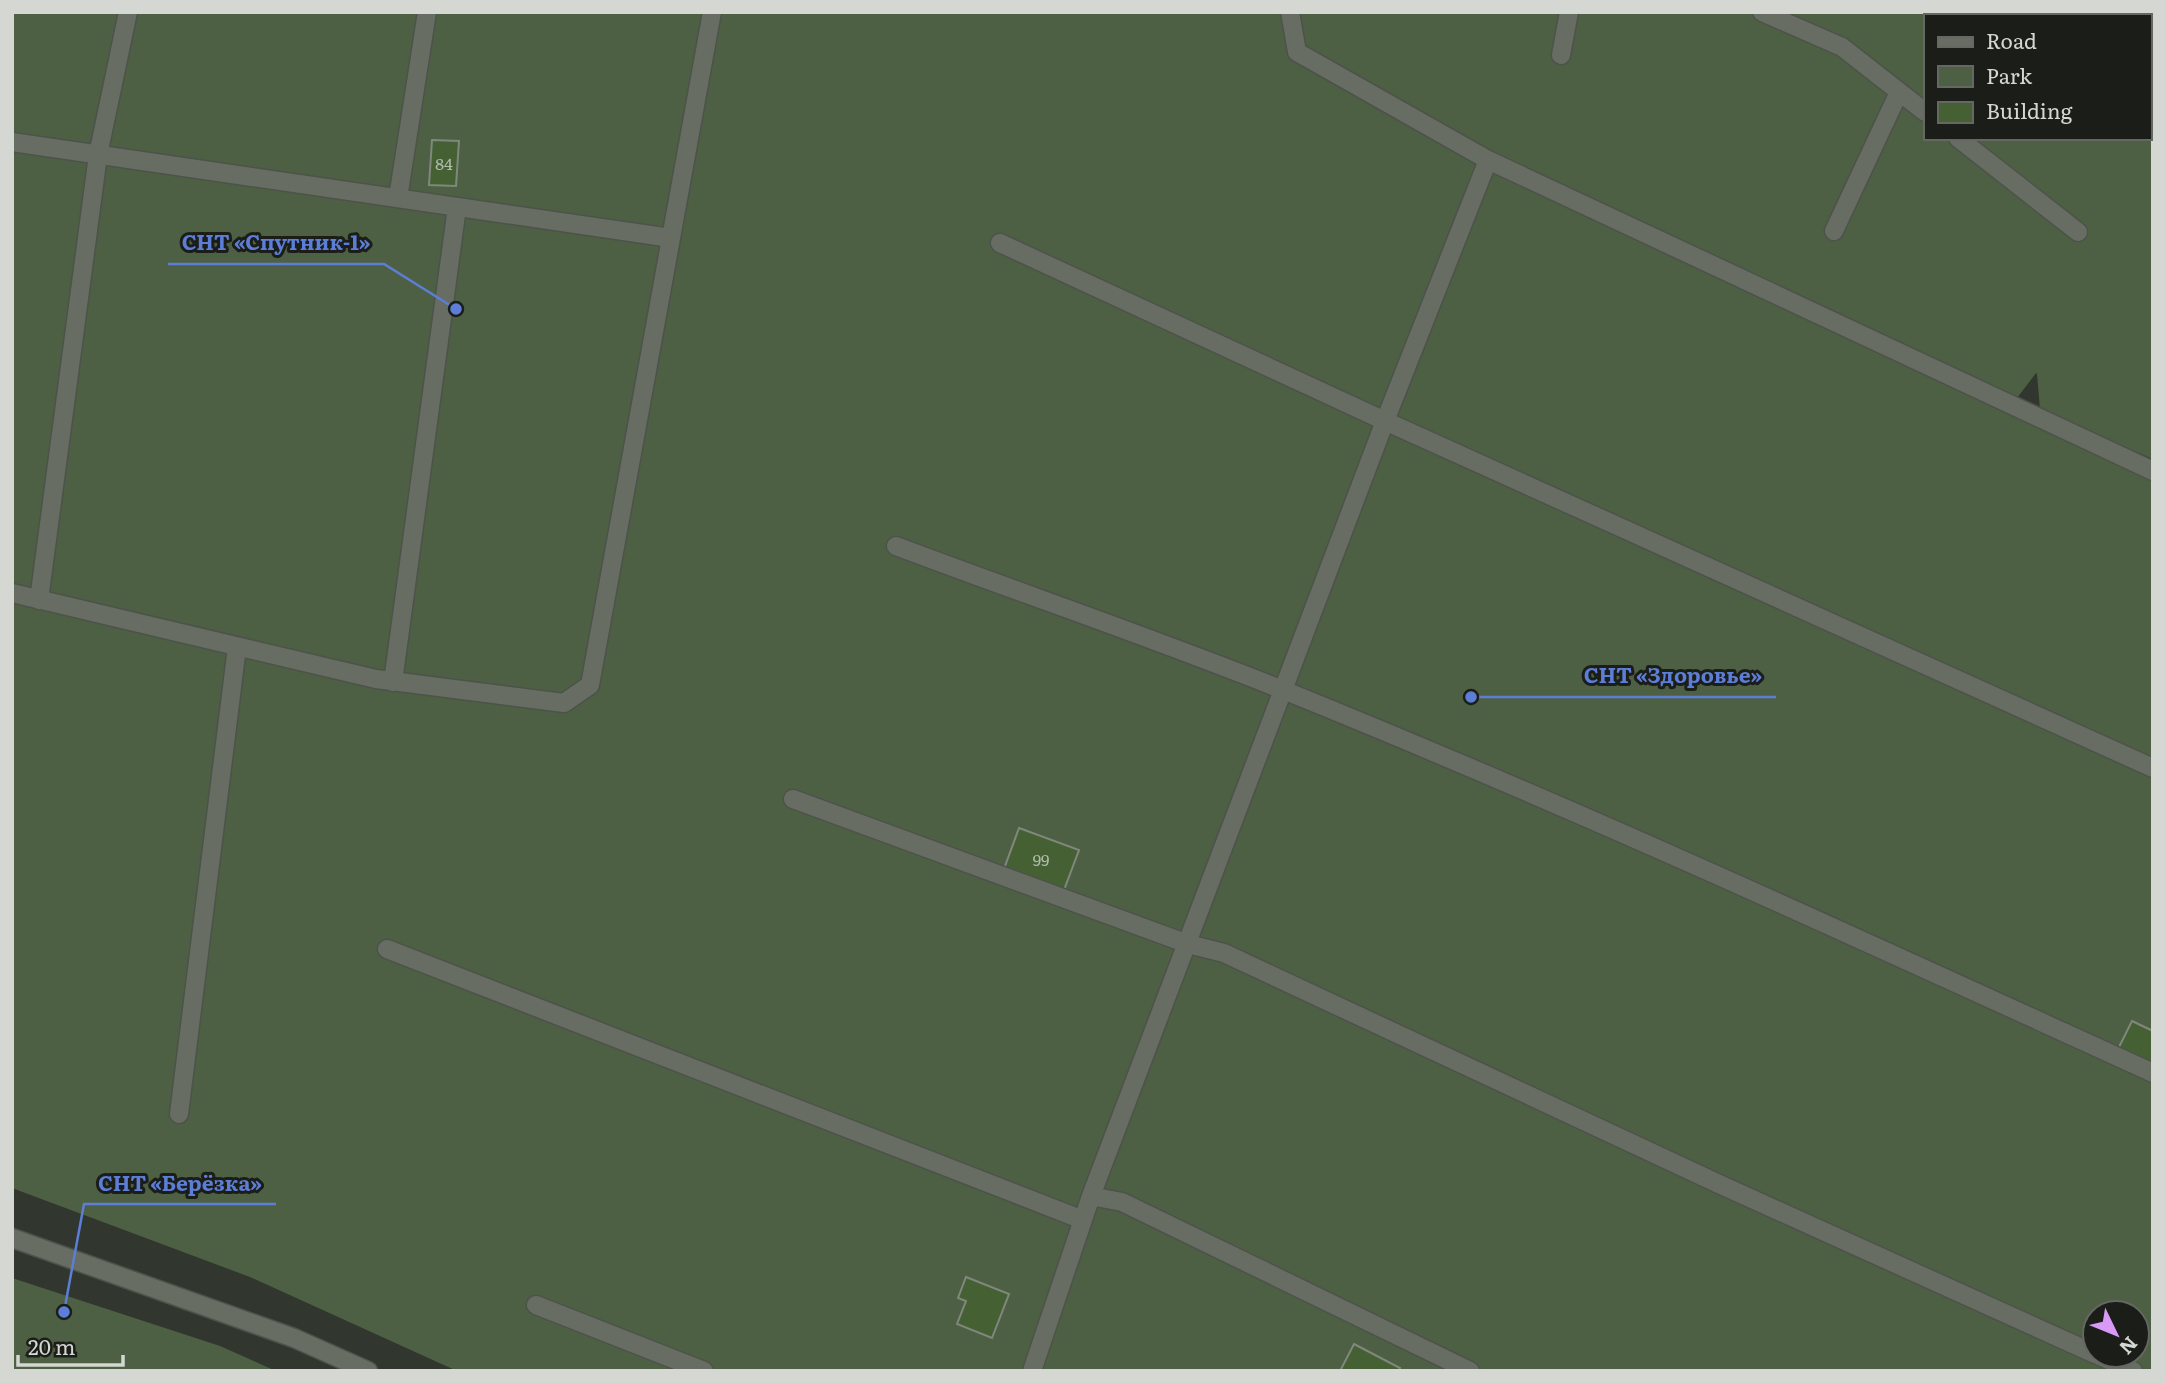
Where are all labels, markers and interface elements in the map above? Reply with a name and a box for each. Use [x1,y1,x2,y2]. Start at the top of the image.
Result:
legend [1924,14,2151,140]
text: Road [1986,24,2037,55]
text: Park [1986,59,2032,90]
text: Building [1986,94,2073,125]
house number: 84 [435,151,453,175]
callout: СНТ «Спутник-1» [168,222,384,264]
text: СНТ «Спутник-1» [182,225,370,256]
callout: СНТ «Здоровье» [1570,655,1776,697]
text: СНТ «Здоровье» [1584,658,1762,689]
house number: 99 [1033,847,1049,871]
callout: СНТ «Берёзка» [84,1162,276,1204]
text: СНТ «Берёзка» [98,1166,262,1197]
north arrow [2081,1299,2151,1369]
scale bar [18,1324,122,1368]
text: 20 m [28,1330,75,1361]
text: N [2113,1331,2145,1362]

